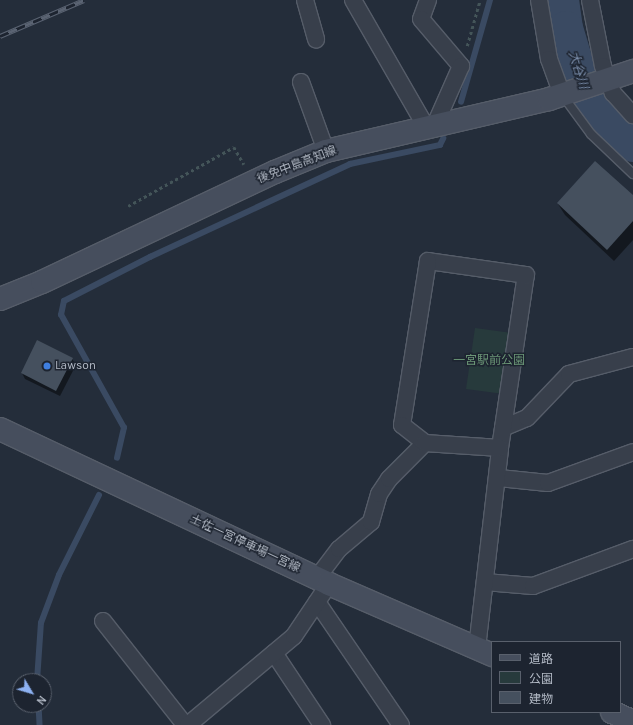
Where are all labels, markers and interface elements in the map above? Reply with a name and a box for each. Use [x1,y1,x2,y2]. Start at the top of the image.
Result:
water label: 大谷川 [565,49,591,91]
street label: 後免中島高知線 [255,143,339,187]
park label: 一宮駅前公園 [453,354,525,368]
place label: Lawson [55,359,96,373]
marker: Lawson [42,361,52,371]
street label: 土佐一宮停車場一宮線 [188,512,302,576]
legend [491,641,621,713]
text: 道路 [529,652,553,666]
text: 公園 [529,672,553,686]
north arrow [12,673,52,713]
text: 建物 [529,692,553,706]
text: N [34,693,49,707]

